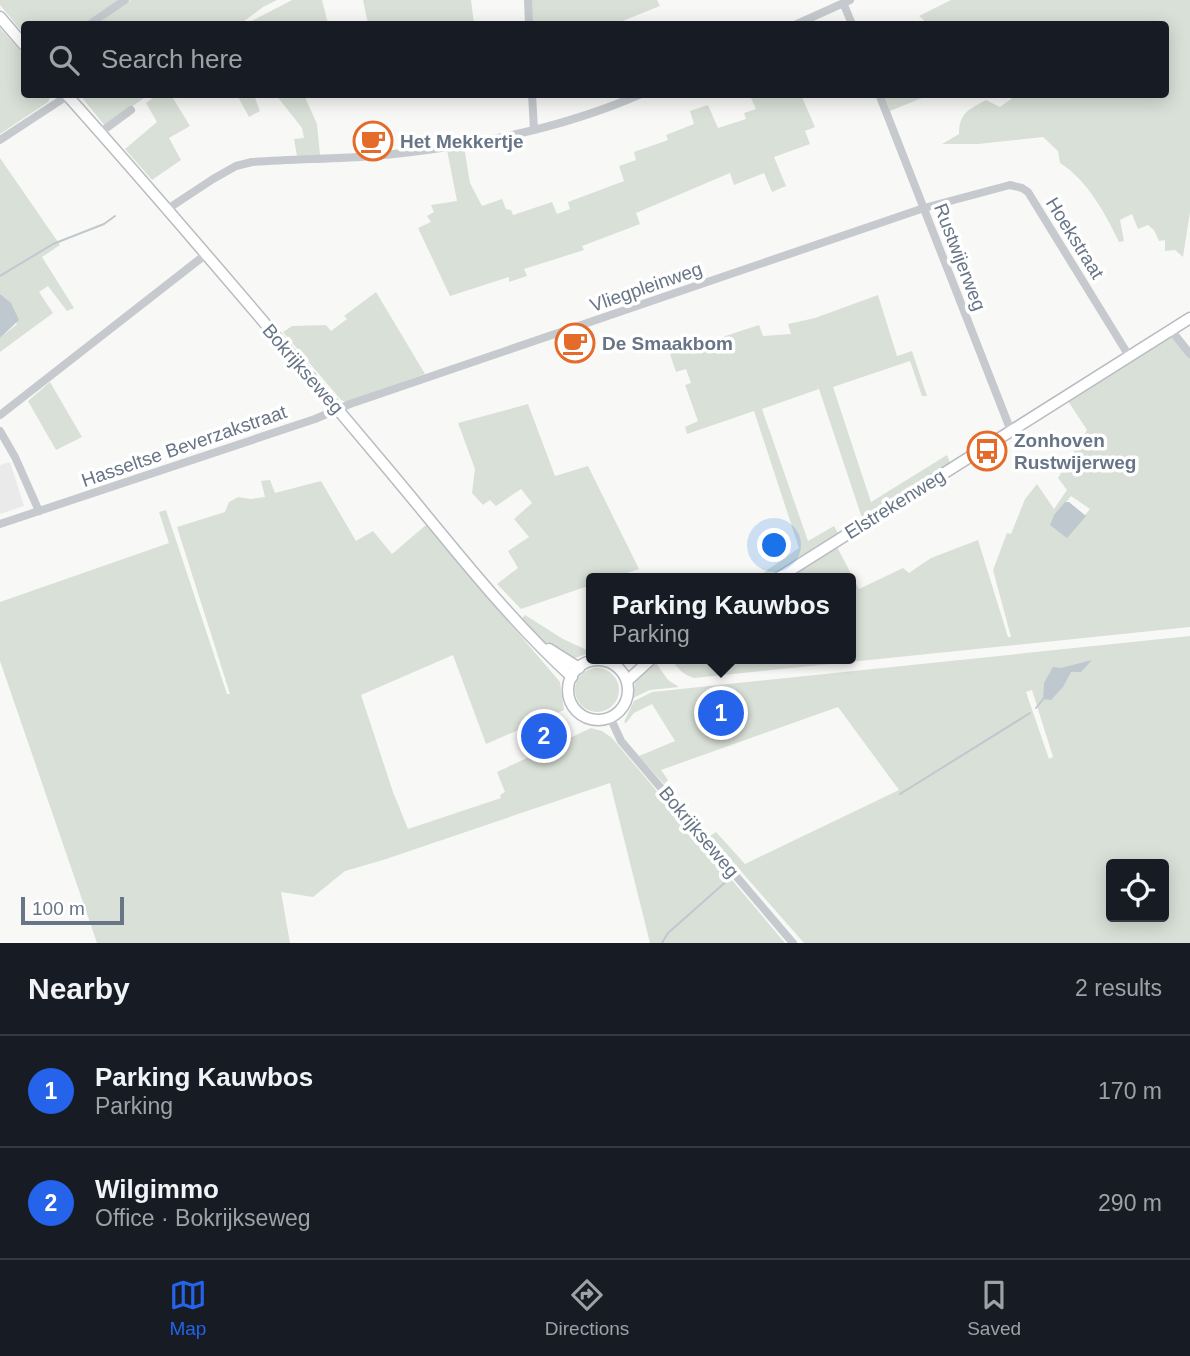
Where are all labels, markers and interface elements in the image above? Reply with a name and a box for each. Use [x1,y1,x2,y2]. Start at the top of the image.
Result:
search box [21,21,1169,98]
icon: search [45,41,83,79]
text: Search here [101,44,243,74]
cafe icon: Het Mekkertje [352,120,394,162]
place label: Het Mekkertje [400,131,524,152]
street label: Hoekstraat [1042,193,1109,283]
street label: Rustwijerweg [930,200,990,314]
street label: Vliegpleinweg [587,258,705,316]
street label: Bokrijkseweg [258,320,348,418]
cafe icon: De Smaakbom [554,322,596,364]
place label: De Smaakbom [602,333,733,354]
street label: Hasseltse Beverzakstraat [79,401,290,491]
bus stop icon: Zonhoven Rustwijerweg [966,430,1008,472]
place label: Zonhoven Rustwijerweg [1014,430,1136,473]
street label: Elstrekenweg [841,465,949,543]
your location [757,528,791,562]
popup [586,573,856,664]
text: Parking Kauwbos [612,590,830,620]
text: Parking [612,621,690,647]
pin: 1 [698,687,744,739]
pin: 2 [521,710,567,762]
street label: Bokrijkseweg [655,782,743,882]
map controls [1106,859,1169,922]
button: locate [1106,859,1169,922]
scale bar [21,894,124,926]
text: 100 m [32,898,85,919]
text: Nearby [28,972,130,1005]
text: 2 results [1075,975,1162,1001]
text: Parking Kauwbos [95,1062,313,1092]
text: 1 [45,1078,57,1104]
text: 170 m [1098,1078,1162,1104]
text: Parking [95,1093,173,1119]
text: Wilgimmo [95,1174,219,1204]
text: 2 [45,1190,57,1216]
text: 290 m [1098,1190,1162,1216]
text: Office · Bokrijkseweg [95,1205,311,1231]
tab: Map [169,1276,207,1340]
tab: Directions [545,1276,629,1340]
tab: Saved [967,1276,1021,1340]

